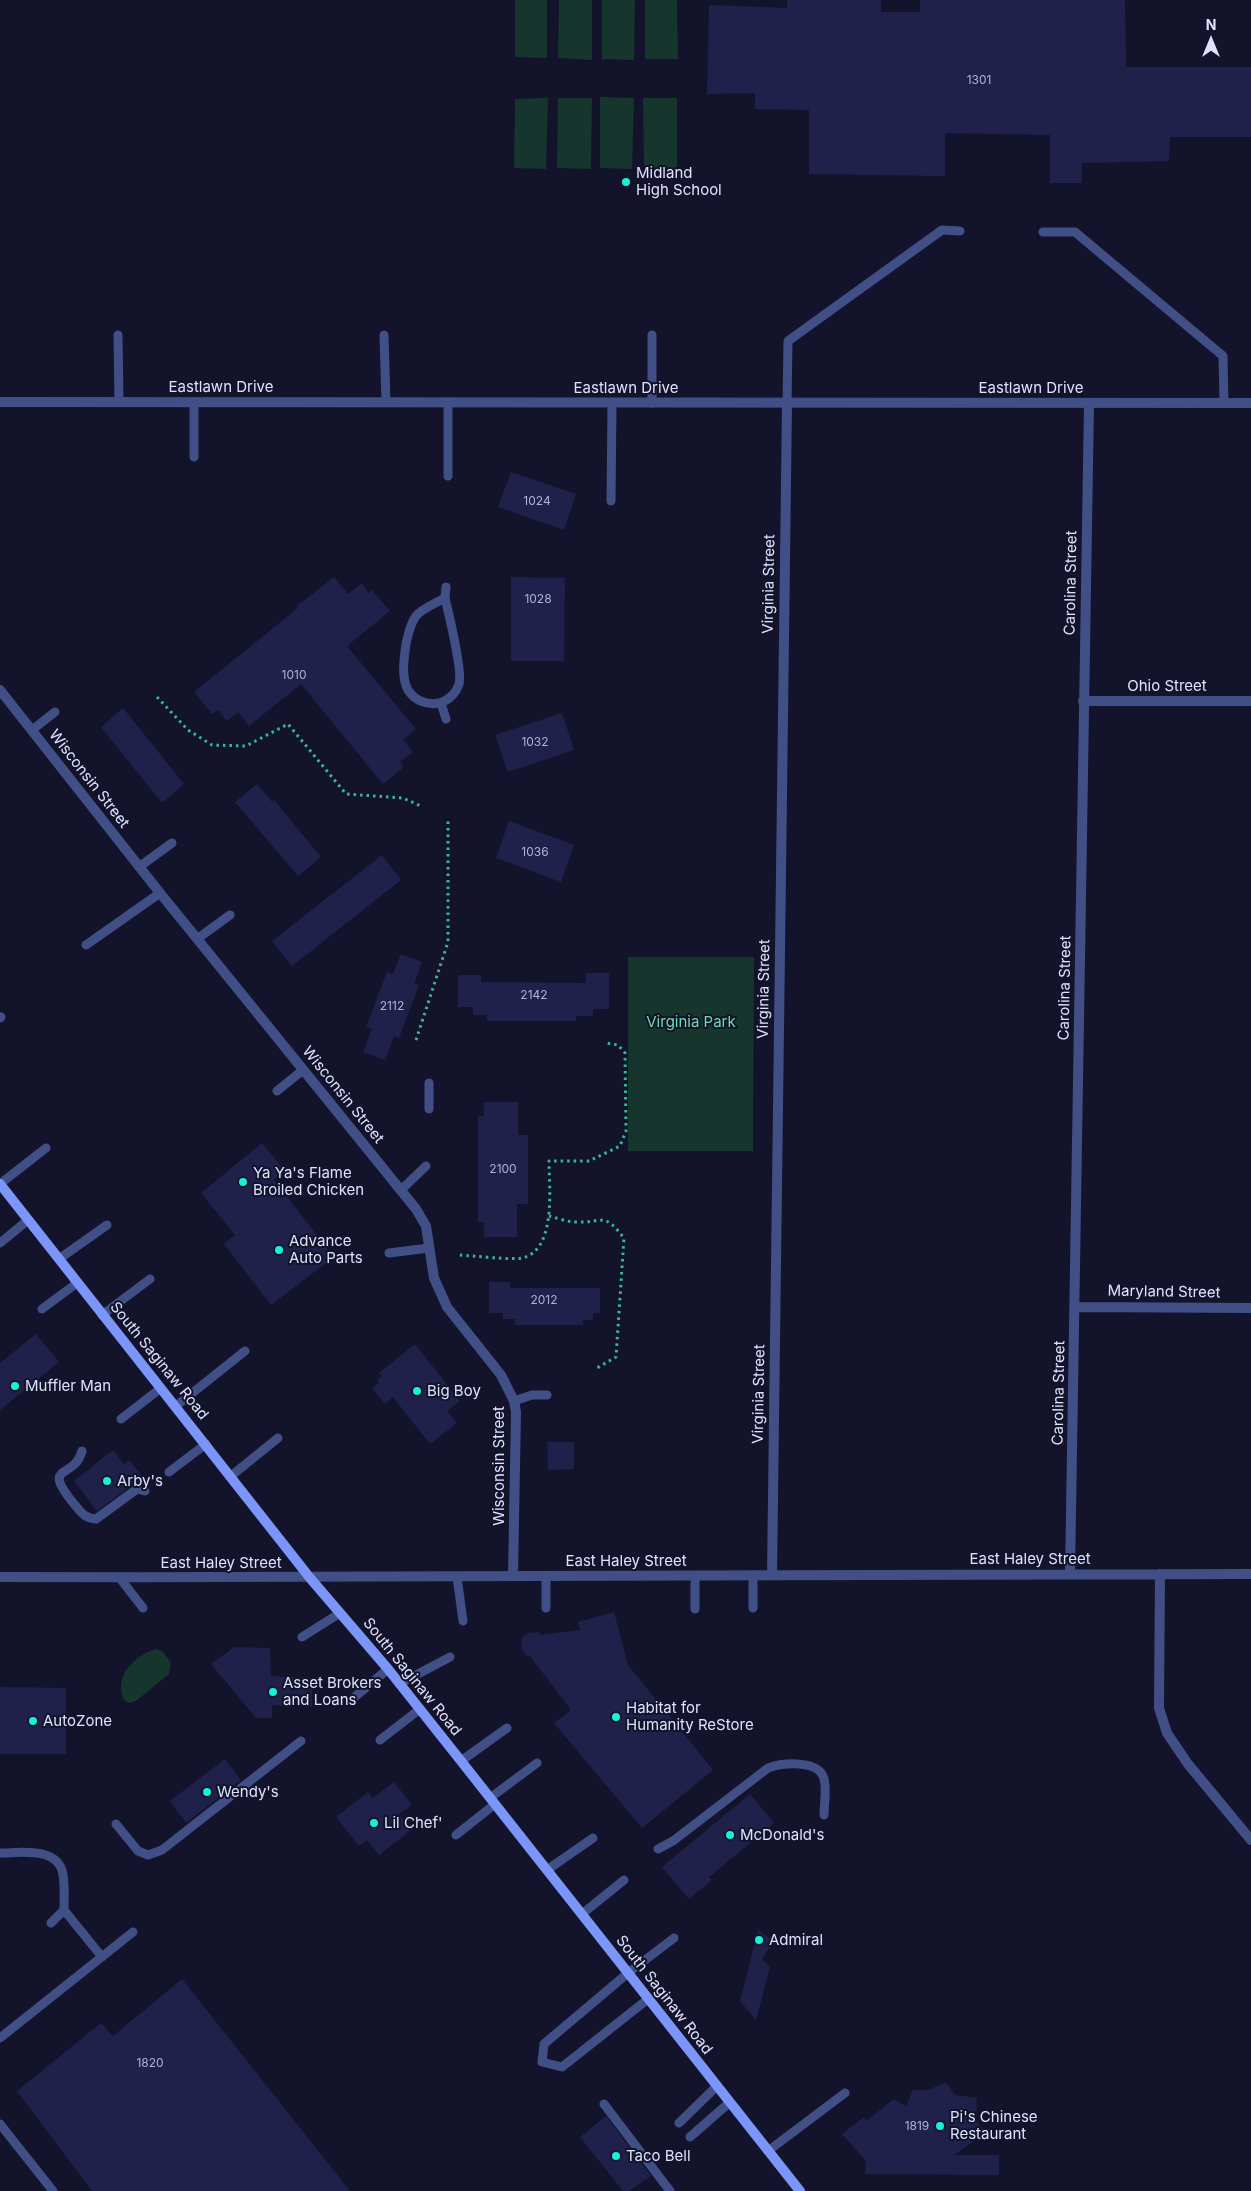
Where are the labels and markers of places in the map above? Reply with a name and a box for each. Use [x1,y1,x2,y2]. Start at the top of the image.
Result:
place label: Midland High School [636,164,722,199]
marker: Midland High School [620,176,632,188]
place label: Ya Ya's Flame Broiled Chicken [253,1164,364,1199]
marker: Ya Ya's Flame Broiled Chicken [237,1176,249,1188]
place label: Advance Auto Parts [289,1232,363,1267]
marker: Advance Auto Parts [273,1244,285,1256]
place label: Muffler Man [25,1377,111,1395]
marker: Muffler Man [9,1380,21,1392]
place label: Big Boy [427,1382,481,1400]
marker: Big Boy [411,1385,423,1397]
place label: Arby's [117,1472,163,1490]
marker: Arby's [101,1475,113,1487]
place label: Asset Brokers and Loans [283,1674,381,1709]
marker: Asset Brokers and Loans [267,1686,279,1698]
place label: Habitat for Humanity ReStore [626,1699,754,1734]
marker: Habitat for Humanity ReStore [610,1711,622,1723]
place label: AutoZone [43,1712,112,1730]
marker: AutoZone [27,1715,39,1727]
place label: Wendy's [217,1783,279,1801]
marker: Wendy's [201,1786,213,1798]
place label: Lil Chef' [384,1814,443,1832]
marker: Lil Chef' [368,1817,380,1829]
place label: McDonald's [740,1826,824,1844]
marker: McDonald's [724,1829,736,1841]
place label: Admiral [769,1931,823,1949]
marker: Admiral [753,1934,765,1946]
place label: Pi's Chinese Restaurant [950,2108,1038,2143]
marker: Pi's Chinese Restaurant [934,2120,946,2132]
place label: Taco Bell [626,2147,691,2165]
marker: Taco Bell [610,2150,622,2162]

